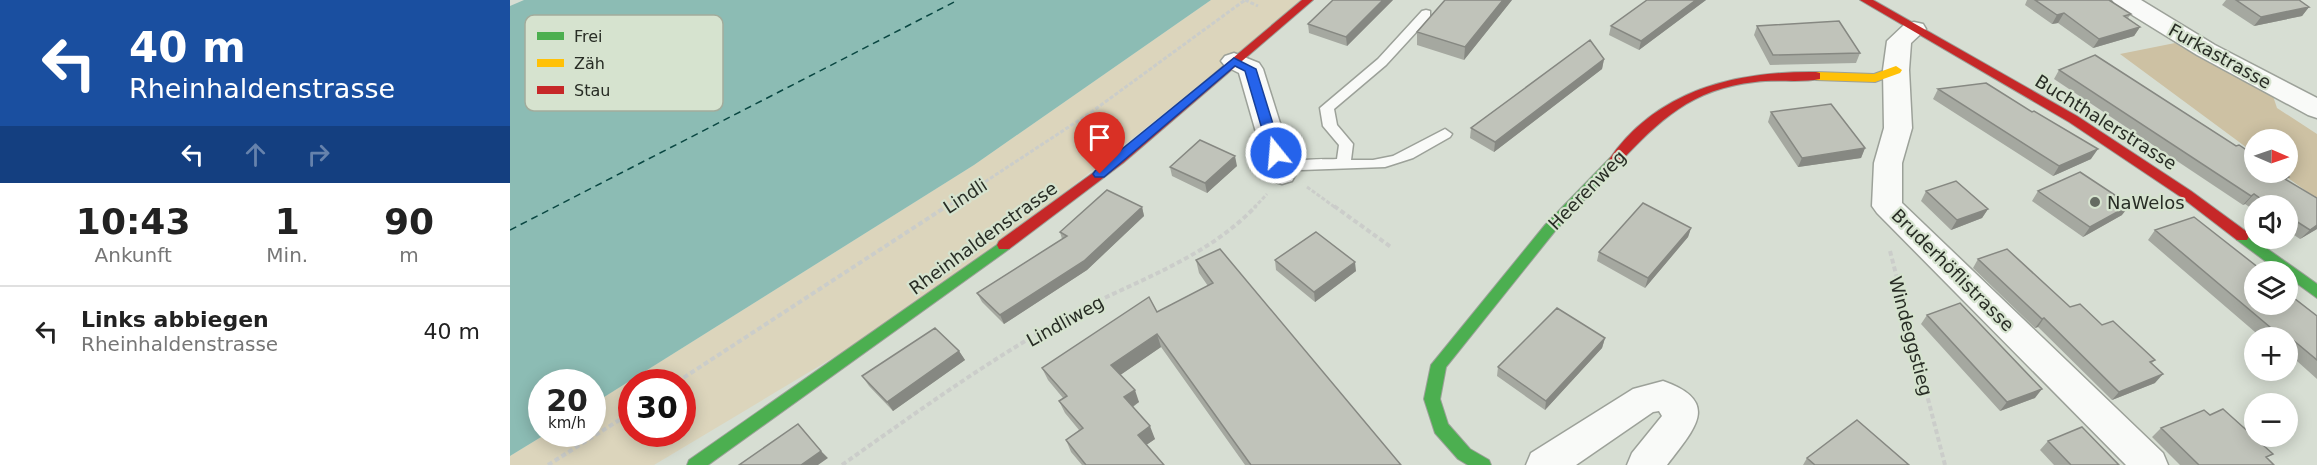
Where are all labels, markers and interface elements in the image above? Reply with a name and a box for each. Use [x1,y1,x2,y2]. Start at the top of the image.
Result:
legend [525,15,723,111]
street label: Furkastrasse [2165,19,2275,93]
text: 40 m [129,23,246,72]
icon: left [30,24,108,102]
text: Frei [574,27,603,46]
text: Zäh [574,54,605,73]
street label: Buchthalerstrasse [2031,70,2181,174]
text: Rheinhaldenstrasse [129,73,395,104]
text: Stau [574,81,610,100]
pin [1074,112,1125,174]
icon: arrive [1083,121,1116,154]
position arrow [1244,121,1308,185]
north arrow [2244,129,2298,183]
map controls [2244,129,2298,447]
icon: left [176,138,209,171]
icon: ahead [239,138,272,171]
icon: right [302,138,335,171]
street label: Heerenweg [1544,146,1630,234]
street label: Lindli [939,174,991,218]
street label: Rheinhaldenstrasse [905,177,1061,299]
place label: NaWelos [2107,192,2185,213]
marker: NaWelos [2088,195,2102,209]
button: sound [2244,195,2298,249]
text: 10:43 [76,201,190,242]
text: 1 [275,201,300,242]
text: 90 [384,201,434,242]
street label: Bruderhöflistrasse [1888,205,2018,335]
text: Ankunft [95,243,172,267]
text: Min. [266,243,308,267]
text: m [399,243,419,267]
button: layers [2244,261,2298,315]
street label: Windeggstieg [1885,274,1937,398]
street label: Lindliweg [1023,291,1107,351]
text: Links abbiegen [81,307,269,332]
icon: left [30,315,63,348]
text: 40 m [424,319,480,344]
button: + [2244,327,2298,381]
text: Rheinhaldenstrasse [81,332,278,356]
speed limit sign: 30 [618,369,696,447]
text: 20 [546,383,588,418]
button: − [2244,393,2298,447]
text: km/h [548,414,586,432]

